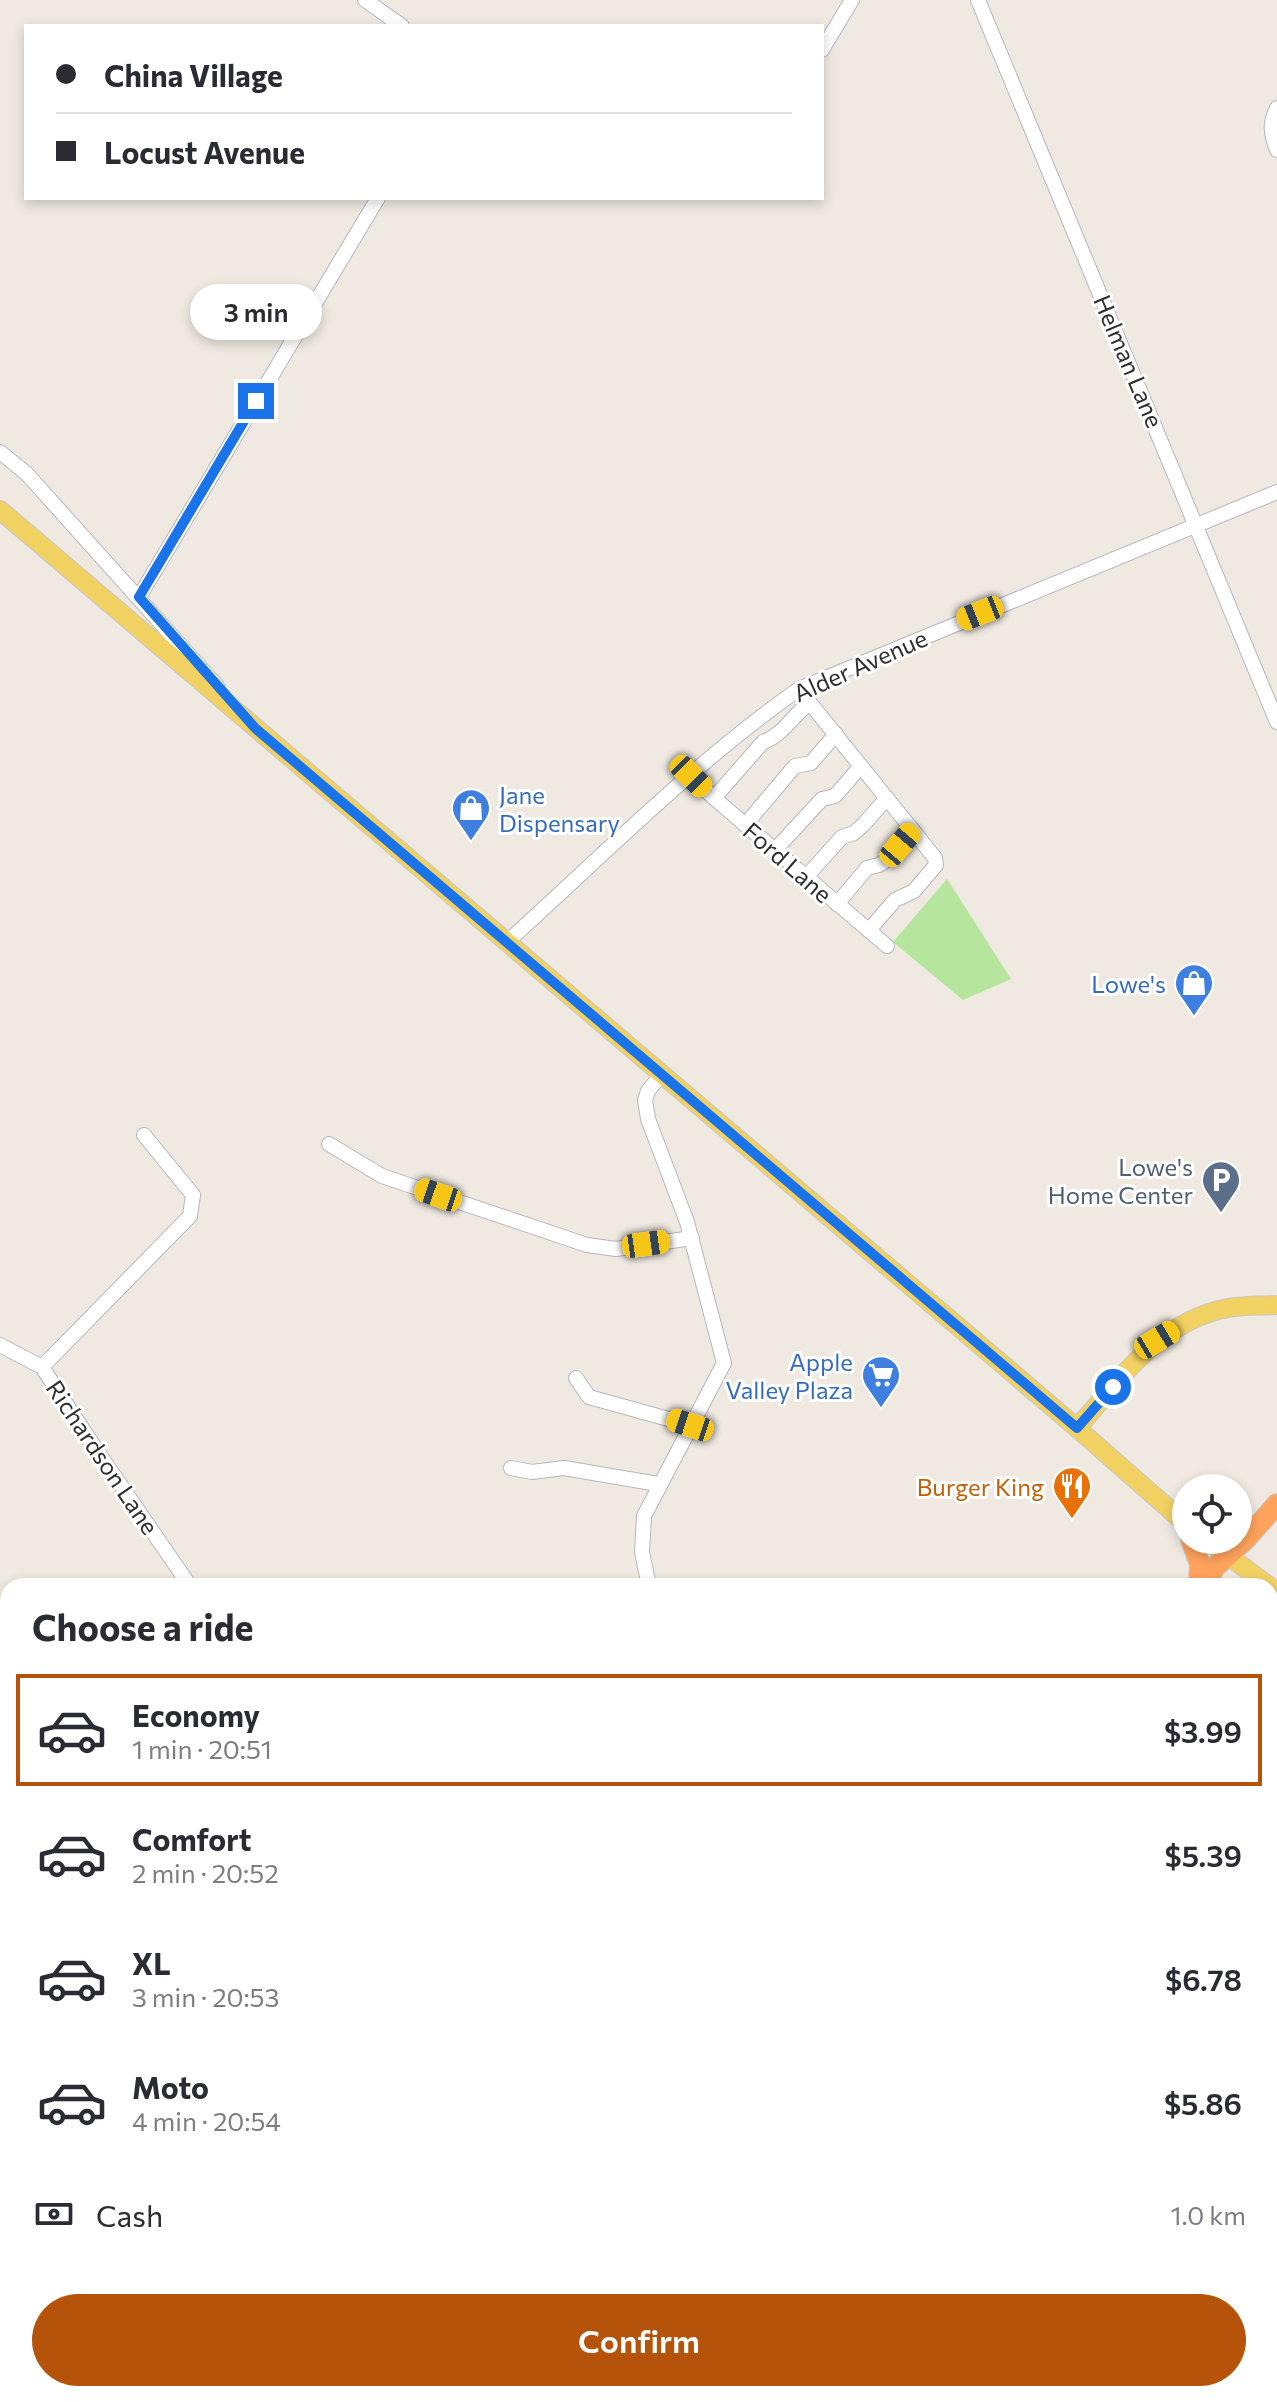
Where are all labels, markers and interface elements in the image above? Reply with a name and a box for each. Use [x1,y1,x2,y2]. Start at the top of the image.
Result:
text: China Village [104,56,283,93]
text: Locust Avenue [104,133,305,170]
callout: 3 min [190,285,322,341]
street label: Helman Lane [1088,290,1170,432]
text: 3 min [224,296,288,327]
route end [238,383,274,419]
car [953,593,1007,633]
street label: Alder Avenue [789,623,931,707]
car [666,751,716,801]
place label: Jane Dispensary [499,780,620,837]
shop icon: Jane Dispensary [450,787,492,842]
street label: Ford Lane [738,816,838,908]
car [875,819,925,871]
shop icon: Lowe's [1173,962,1215,1017]
place label: Lowe's [1091,969,1166,998]
place label: Lowe's Home Center [1048,1152,1193,1209]
parking icon: Lowe's Home Center [1200,1159,1242,1214]
car [411,1176,465,1214]
car [621,1229,671,1259]
car [1130,1317,1184,1363]
place label: Apple Valley Plaza [725,1347,853,1404]
supermarket icon: Apple Valley Plaza [860,1354,902,1409]
route start [1095,1369,1131,1405]
street label: Richardson Lane [41,1374,165,1540]
car [663,1406,717,1444]
restaurant icon: Burger King [1051,1465,1093,1520]
place label: Burger King [917,1472,1044,1501]
map controls [1172,1474,1252,1554]
button: locate [1172,1474,1252,1554]
text: Choose a ride [32,1604,253,1648]
icon: car [36,1694,108,1766]
text: Economy [132,1696,260,1733]
text: $3.99 [1164,1712,1242,1749]
text: 1 min · 20:51 [132,1733,272,1764]
icon: car [36,1818,108,1890]
text: Comfort [132,1820,251,1857]
text: $5.39 [1165,1836,1242,1873]
text: 2 min · 20:52 [132,1857,279,1888]
icon: car [36,1942,108,2014]
text: XL [132,1944,171,1981]
text: $6.78 [1165,1960,1242,1997]
text: 3 min · 20:53 [132,1981,279,2012]
icon: car [36,2066,108,2138]
text: Moto [132,2068,209,2105]
text: $5.86 [1164,2084,1242,2121]
text: 4 min · 20:54 [132,2105,281,2136]
icon: cash [32,2192,76,2236]
text: Cash [96,2196,163,2233]
text: 1.0 km [1170,2199,1246,2230]
button: Confirm [32,2294,1246,2386]

